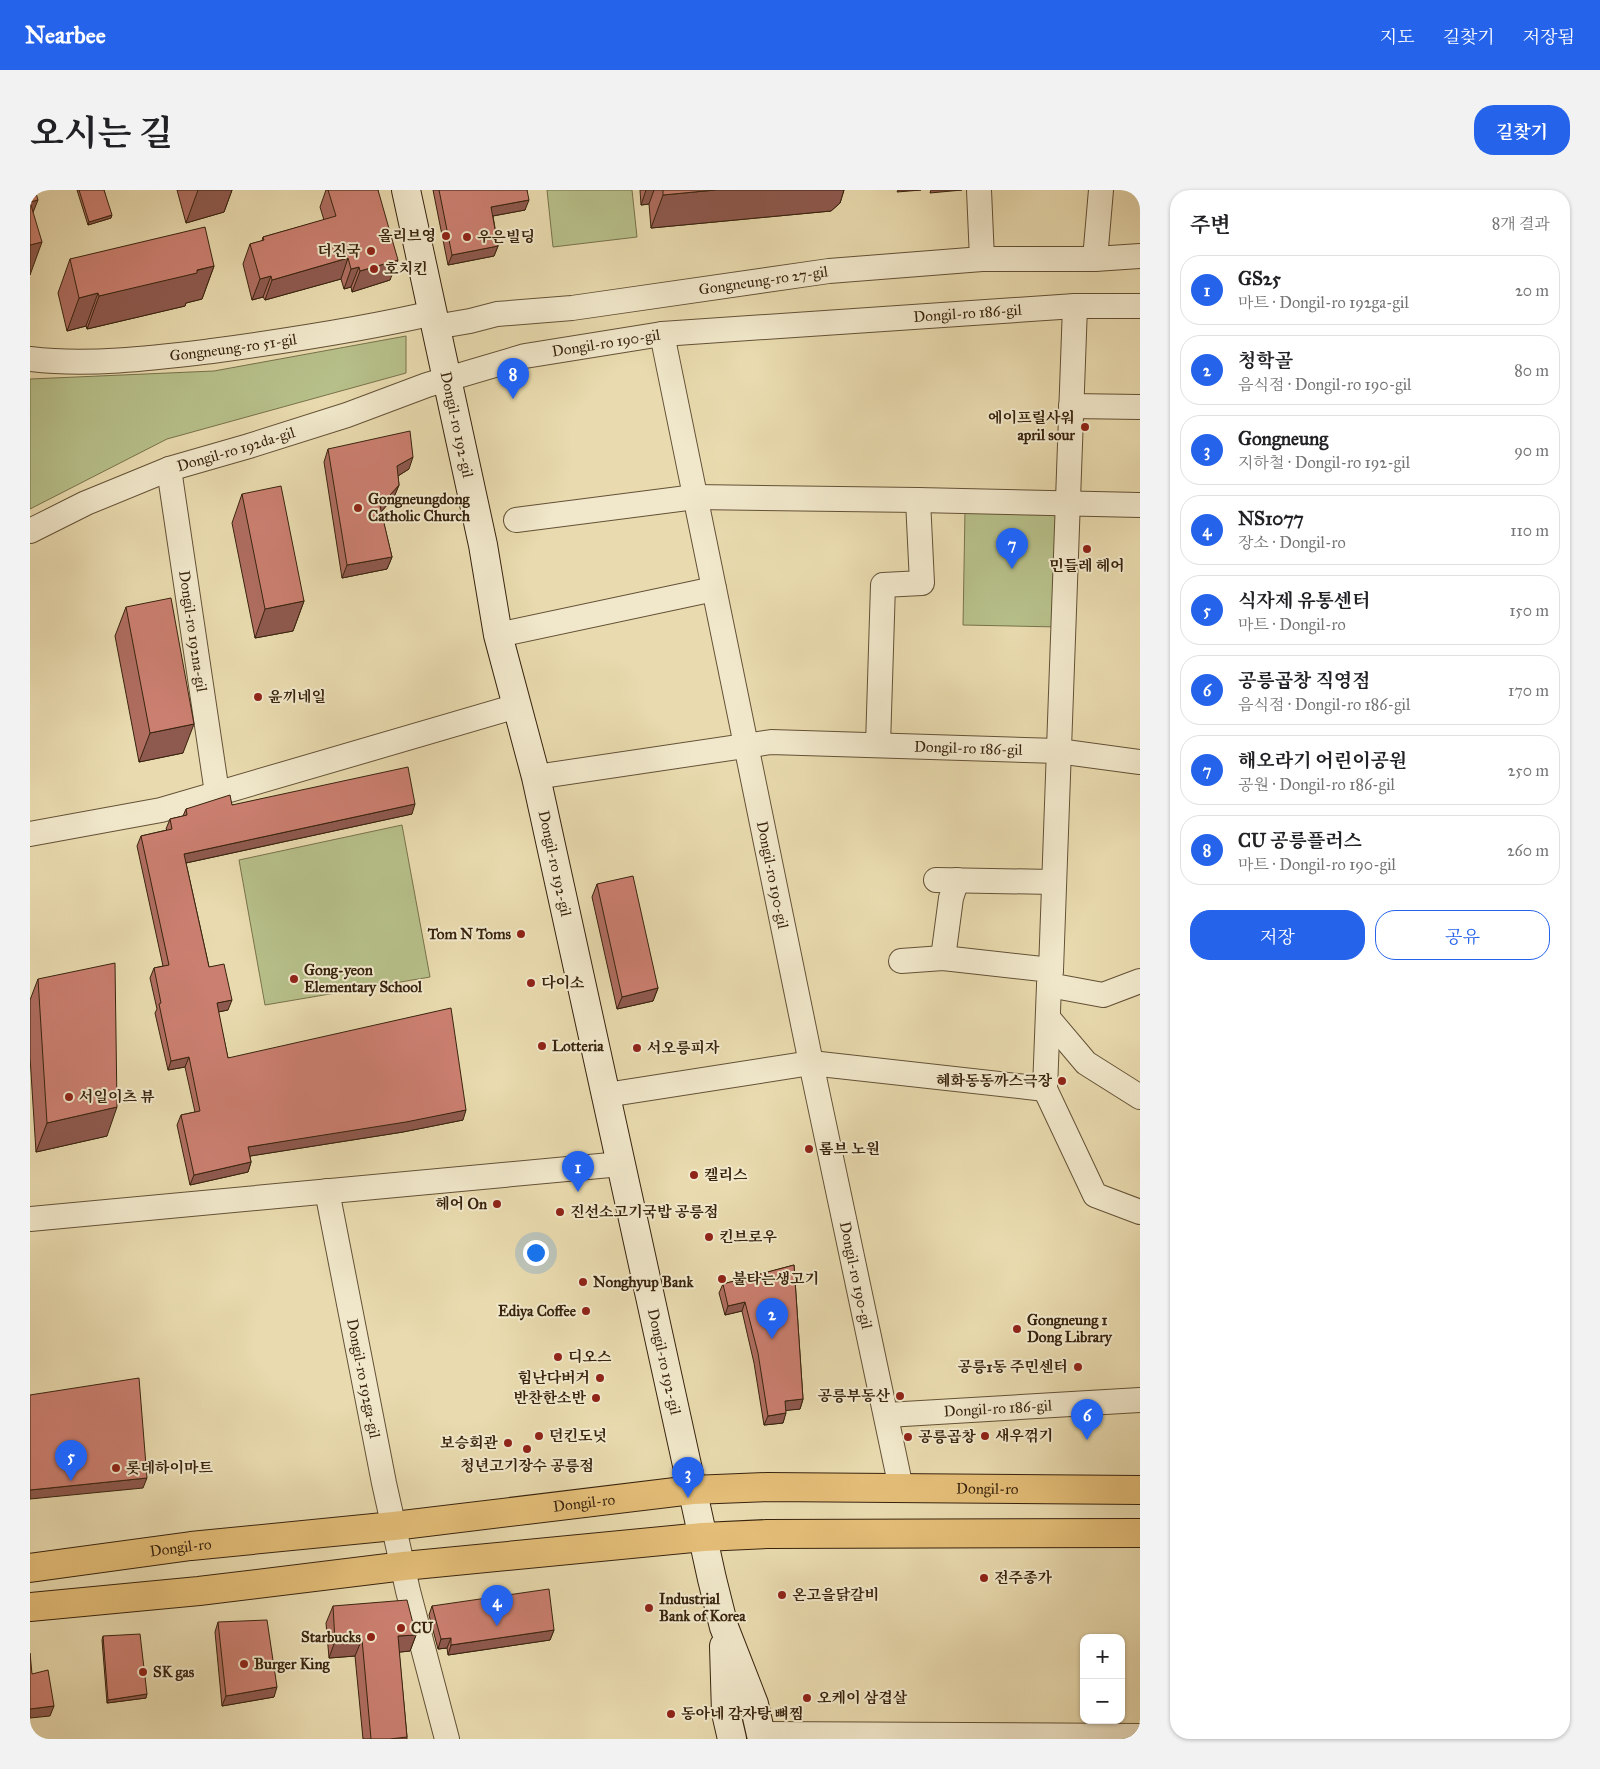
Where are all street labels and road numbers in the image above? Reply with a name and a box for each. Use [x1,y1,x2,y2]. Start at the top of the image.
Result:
street label: Gongneung-ro 27-gil [698,262,830,299]
street label: Dongil-ro 186-gil [913,301,1023,326]
street label: Dongil-ro 190-gil [551,325,662,361]
street label: Gongneung-ro 51-gil [169,330,299,365]
street label: Dongil-ro 192-gil [437,370,477,480]
street label: Dongil-ro 192da-gil [175,423,298,475]
street label: Dongil-ro 192na-gil [175,569,211,694]
street label: Dongil-ro 186-gil [914,737,1024,759]
street label: Dongil-ro 192-gil [535,809,576,919]
street label: Dongil-ro 190-gil [753,819,793,931]
street label: Dongil-ro 190-gil [836,1220,876,1332]
street label: Dongil-ro 192-gil [644,1307,685,1417]
street label: Dongil-ro 192ga-gil [343,1317,384,1441]
street label: Dongil-ro 186-gil [943,1396,1053,1421]
street label: Dongil-ro [956,1480,1019,1498]
street label: Dongil-ro [552,1490,616,1516]
street label: Dongil-ro [149,1535,213,1561]

